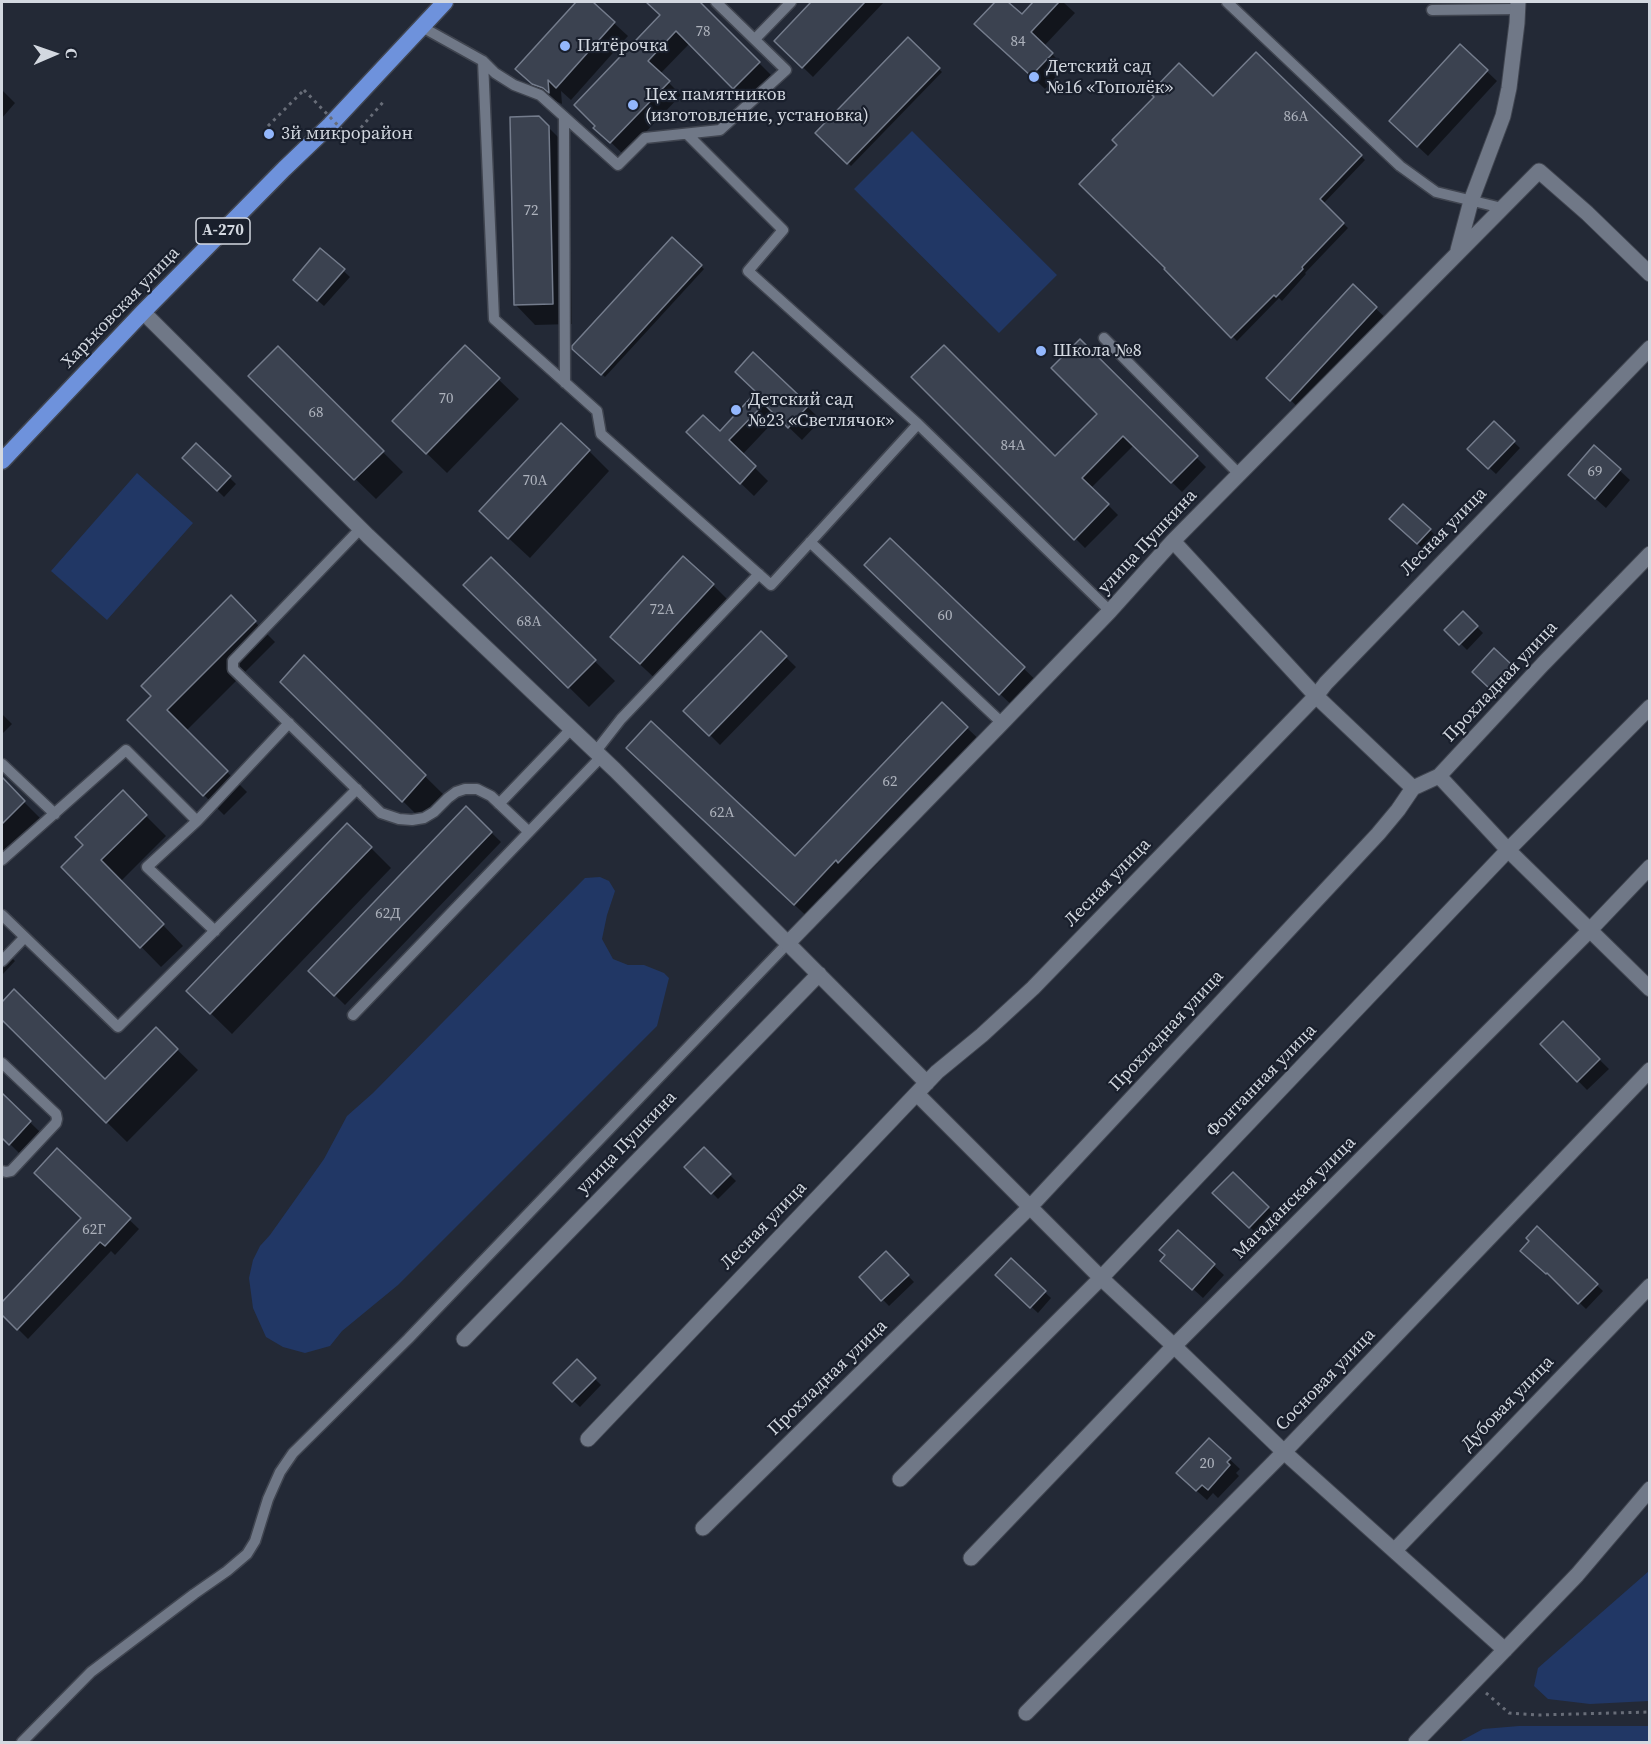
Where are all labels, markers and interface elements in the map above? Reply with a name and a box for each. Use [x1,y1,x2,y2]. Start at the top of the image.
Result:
house number: 78 [696,23,710,41]
north arrow [24,24,84,84]
house number: 84 [1011,33,1025,51]
place label: Пятёрочка [577,35,668,57]
marker: Пятёрочка [558,39,572,53]
text: С [61,48,83,59]
place label: Детский сад №16 «Тополёк» [1046,56,1173,98]
marker: Детский сад №16 «Тополёк» [1027,70,1041,84]
place label: Цех памятников (изготовление, установка) [645,84,869,127]
marker: Цех памятников (изготовление, установка) [626,98,640,112]
house number: 86А [1284,108,1308,126]
place label: 3й микрорайон [281,123,413,145]
marker: 3й микрорайон [262,127,276,141]
house number: 72 [524,202,538,220]
road number: А-270 [196,218,250,244]
street label: Харьковская улица [57,243,185,373]
place label: Школа №8 [1053,340,1142,362]
marker: Школа №8 [1034,344,1048,358]
place label: Детский сад №23 «Светлячок» [748,389,894,432]
house number: 70 [439,390,453,408]
marker: Детский сад №23 «Светлячок» [729,403,743,417]
house number: 68 [309,404,323,422]
house number: 84А [1001,437,1025,455]
house number: 69 [1588,463,1602,481]
house number: 70А [523,472,547,490]
street label: Лесная улица [1396,483,1492,581]
street label: улица Пушкина [1094,485,1202,599]
house number: 72А [650,601,674,619]
house number: 60 [938,607,952,625]
house number: 68А [517,613,541,631]
street label: Прохладная улица [1439,617,1563,747]
house number: 62 [883,773,897,791]
house number: 62А [710,804,734,822]
street label: Лесная улица [1060,834,1156,932]
house number: 62Д [375,905,401,923]
street label: Прохладная улица [1105,966,1229,1096]
street label: Фонтанная улица [1202,1020,1322,1142]
street label: улица Пушкина [572,1087,682,1199]
street label: Магаданская улица [1229,1132,1361,1264]
street label: Лесная улица [716,1177,812,1275]
house number: 62Г [82,1221,106,1239]
street label: Прохладная улица [764,1315,892,1441]
street label: Сосновая улица [1272,1324,1380,1436]
street label: Дубовая улица [1457,1352,1559,1456]
house number: 20 [1200,1455,1214,1473]

